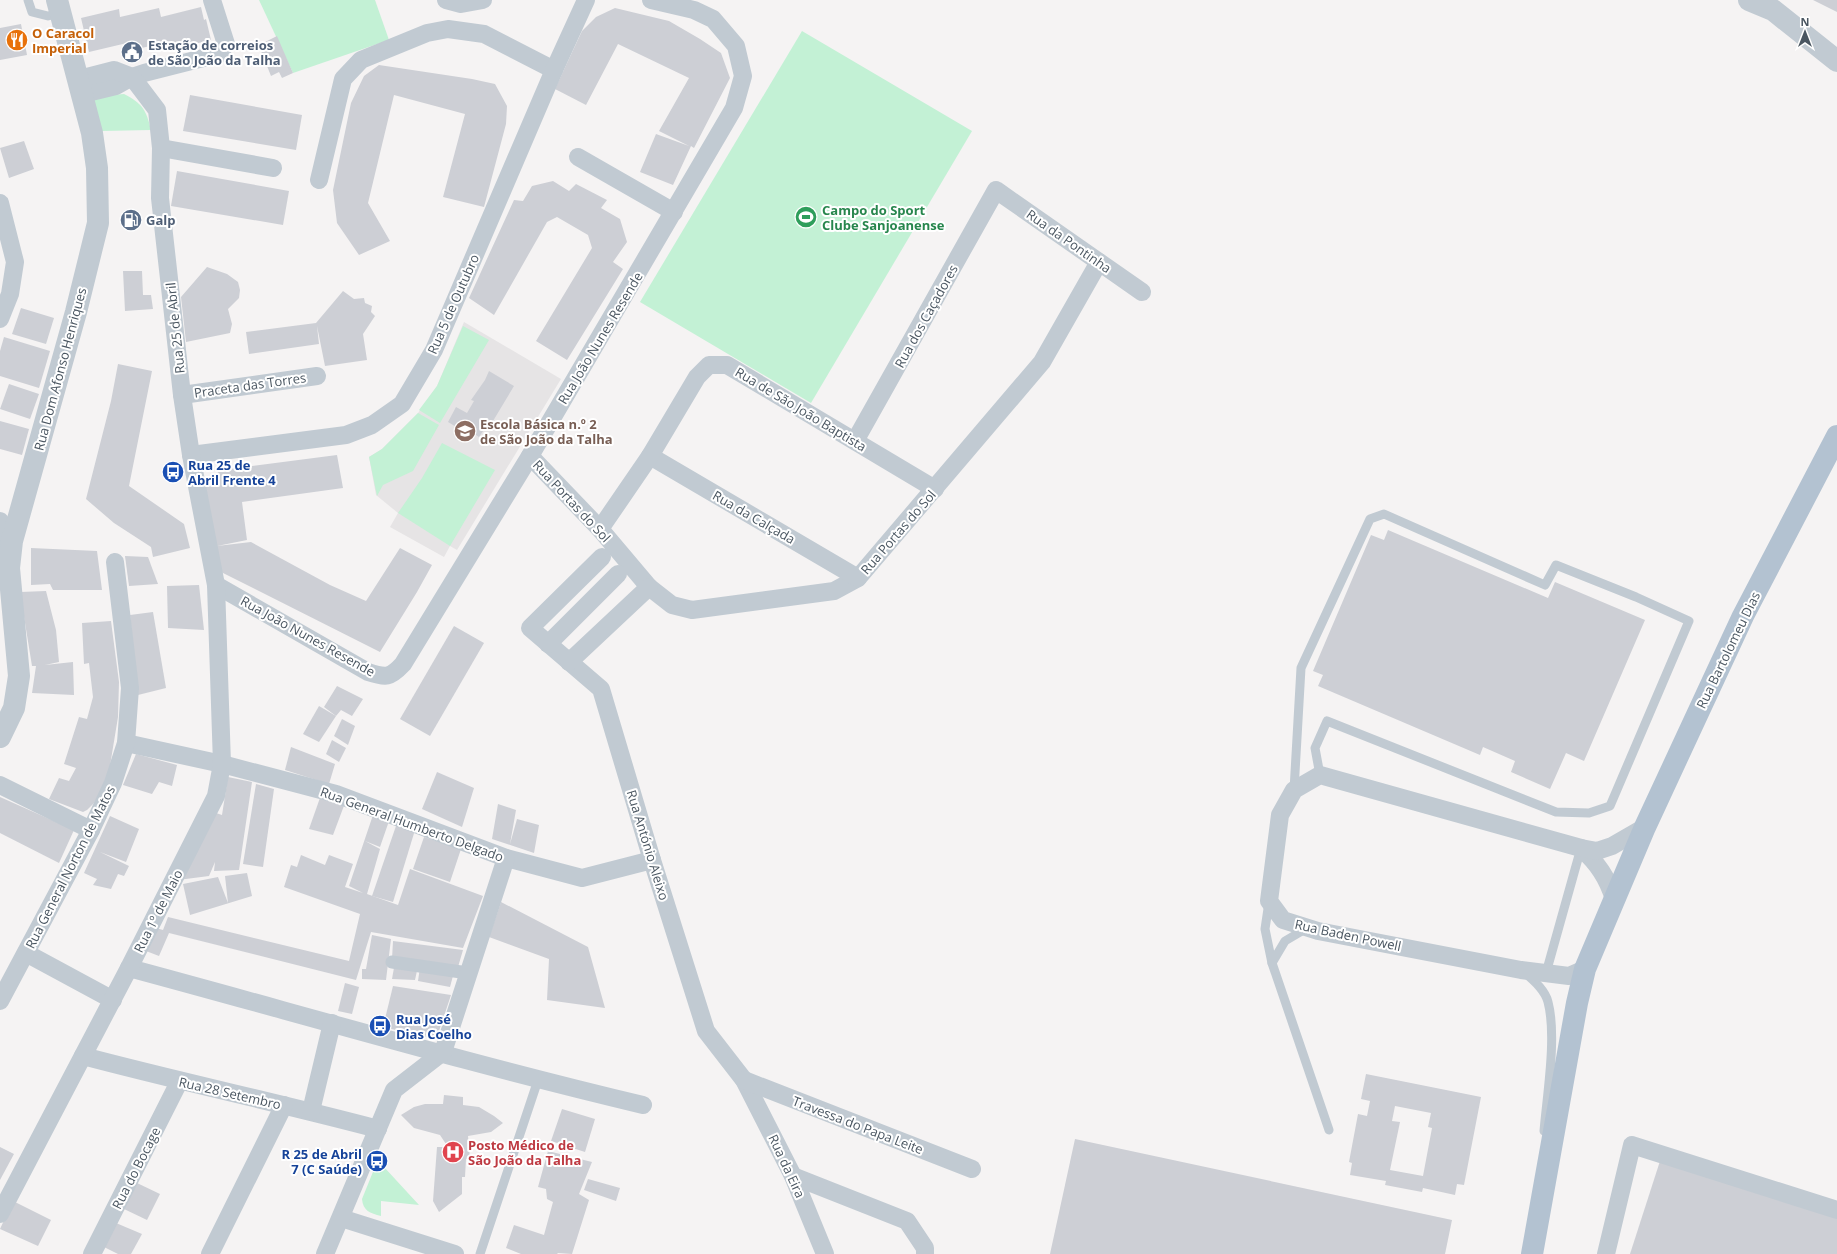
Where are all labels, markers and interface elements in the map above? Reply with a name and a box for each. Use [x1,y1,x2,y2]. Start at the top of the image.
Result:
north arrow [1785,12,1825,52]
text: N [1801,14,1809,29]
place label: O Caracol Imperial [32,24,94,57]
restaurant icon: O Caracol Imperial [4,27,30,53]
place label: Estação de correios de São João da Talha [148,36,281,69]
public building icon: Estação de correios de São João da Talha [119,39,145,65]
place label: Campo do Sport Clube Sanjoanense [822,201,945,234]
sports icon: Campo do Sport Clube Sanjoanense [793,204,819,230]
street label: Rua da Pontinha [1023,205,1115,277]
fuel station icon: Galp [118,207,144,233]
place label: Galp [146,211,175,229]
street label: Rua 5 de Outubro [423,251,483,357]
street label: Rua dos Caçadores [890,261,962,371]
street label: Rua João Nunes Resende [553,269,647,407]
street label: Rua 25 de Abril [161,282,189,374]
street label: Rua Dom Afonso Henriques [30,286,90,452]
street label: Rua de São João Baptista [732,363,870,455]
street label: Praceta das Torres [193,368,307,402]
place label: Escola Básica n.º 2 de São João da Talha [480,415,613,448]
school or university icon: Escola Básica n.º 2 de São João da Talha [452,418,478,444]
place label: Rua 25 de Abril Frente 4 [188,456,276,489]
street label: Rua Portas do Sol [529,456,615,546]
bus stop icon: Rua 25 de Abril Frente 4 [160,459,186,485]
street label: Rua da Calçada [709,486,799,548]
street label: Rua Portas do Sol [856,486,940,578]
street label: Rua Bartolomeu Dias [1692,589,1764,711]
street label: Rua João Nunes Resende [238,592,378,680]
street label: Rua General Norton de Matos [21,782,119,952]
street label: Rua General Humberto Delgado [318,782,506,866]
street label: Rua António Aleixo [623,788,673,903]
street label: Rua 1º de Maio [129,866,187,956]
street label: Rua Baden Powell [1293,915,1403,955]
place label: Rua José Dias Coelho [396,1010,472,1043]
bus stop icon: Rua José Dias Coelho [367,1013,393,1039]
street label: Rua 28 Setembro [177,1072,283,1114]
street label: Travessa do Papa Leite [790,1092,926,1158]
street label: Rua do Bocage [108,1124,164,1212]
street label: Rua da Eira [764,1131,810,1201]
place label: Posto Médico de São João da Talha [468,1136,581,1169]
hospital icon: Posto Médico de São João da Talha [440,1139,466,1165]
place label: R 25 de Abril 7 (C Saúde) [281,1145,362,1178]
bus stop icon: R 25 de Abril 7 (C Saúde) [364,1148,390,1174]

